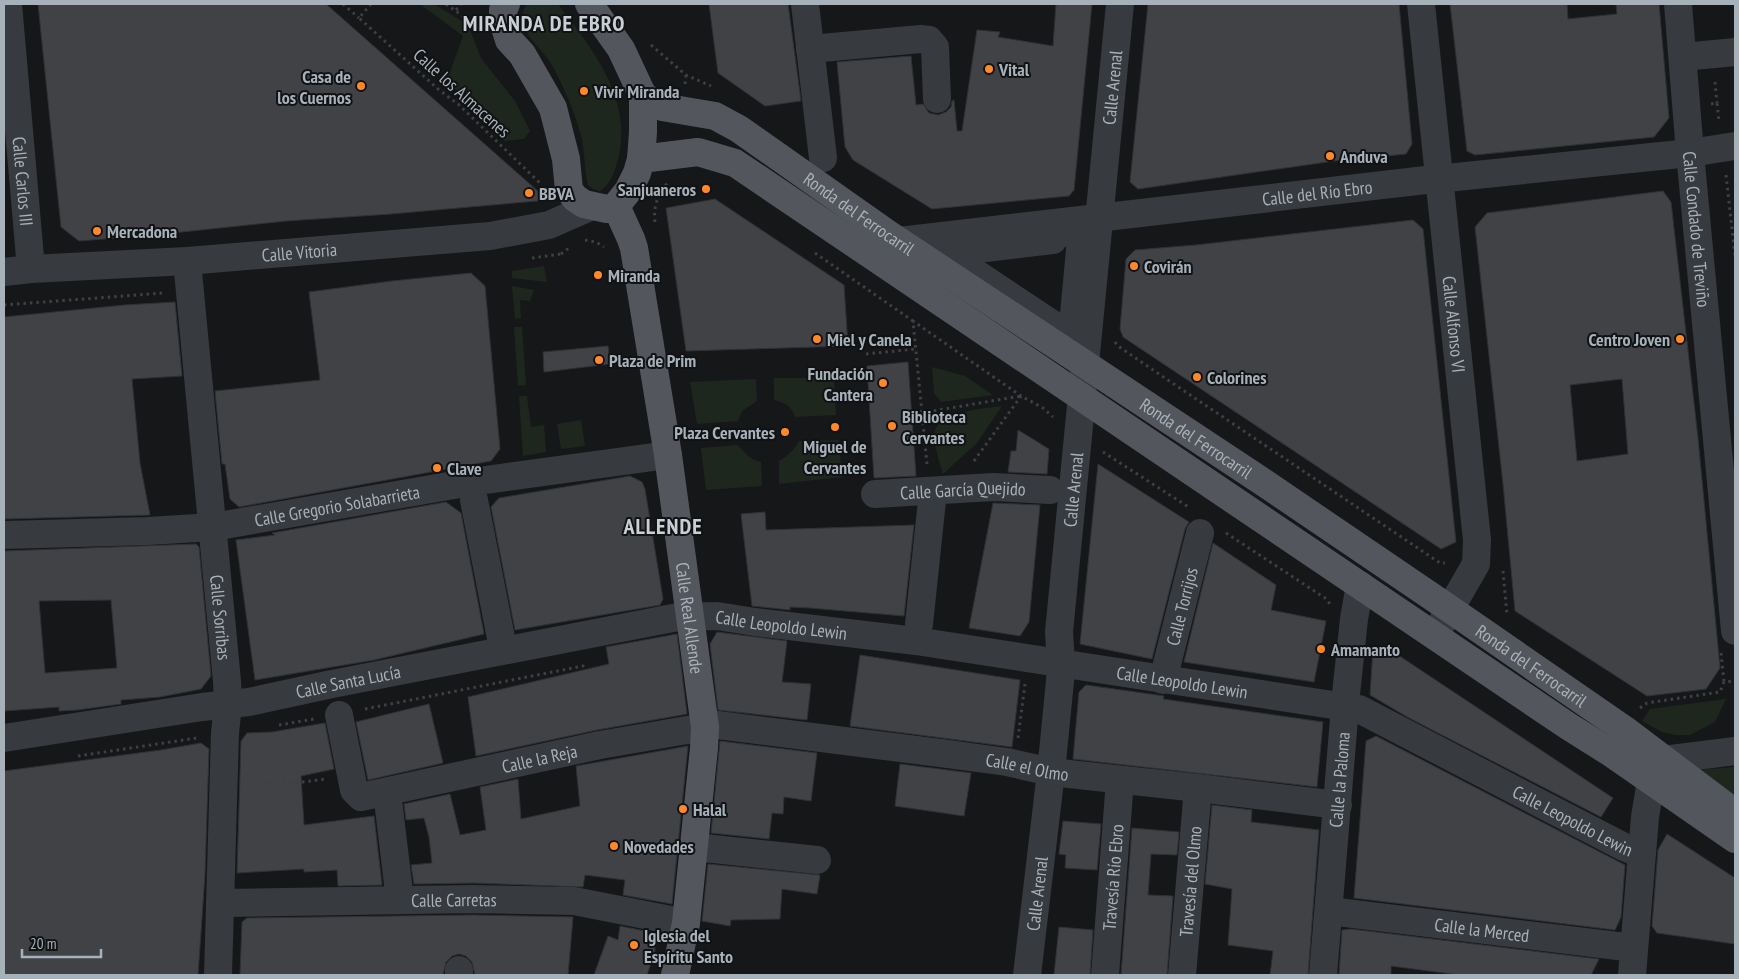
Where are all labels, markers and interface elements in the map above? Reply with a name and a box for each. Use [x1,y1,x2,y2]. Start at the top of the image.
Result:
district label: MIRANDA DE EBRO [463,9,625,37]
street label: Calle los Almacenes [409,43,515,143]
street label: Calle Arenal [1097,48,1127,126]
place label: Vital [998,58,1030,81]
marker: Vital [983,63,995,75]
place label: Casa de los Cuernos [277,65,351,109]
marker: Casa de los Cuernos [355,80,367,92]
place label: Vivir Miranda [593,80,680,103]
marker: Vivir Miranda [578,85,590,97]
street label: Calle Carlos III [8,136,39,227]
place label: Anduva [1339,145,1388,168]
marker: Anduva [1324,150,1336,162]
street label: Calle Condado de Treviño [1678,150,1716,308]
street label: Ronda del Ferrocarril [799,167,920,260]
street label: Calle del Río Ebro [1261,175,1374,210]
place label: Sanjuaneros [618,178,696,201]
place label: BBVA [539,182,575,205]
marker: Sanjuaneros [700,183,712,195]
marker: BBVA [523,187,535,199]
place label: Mercadona [107,220,177,243]
marker: Mercadona [91,225,103,237]
street label: Calle Vitoria [261,237,338,266]
place label: Covirán [1144,255,1192,278]
marker: Covirán [1128,260,1140,272]
place label: Miranda [608,264,660,287]
marker: Miranda [592,269,604,281]
street label: Calle Alfonso VI [1438,275,1471,374]
place label: Miel y Canela [827,328,912,351]
place label: Centro Joven [1588,328,1670,351]
marker: Miel y Canela [811,333,823,345]
marker: Centro Joven [1674,333,1686,345]
place label: Plaza de Prim [609,349,696,372]
marker: Plaza de Prim [593,354,605,366]
place label: Fundación Cantera [807,362,873,406]
place label: Colorines [1207,366,1267,389]
marker: Colorines [1191,371,1203,383]
marker: Fundación Cantera [877,377,889,389]
street label: Ronda del Ferrocarril [1136,393,1258,484]
place label: Biblioteca Cervantes [902,405,966,449]
marker: Biblioteca Cervantes [886,420,898,432]
place label: Plaza Cervantes [674,421,775,444]
marker: Miguel de Cervantes [829,421,841,433]
marker: Plaza Cervantes [779,426,791,438]
place label: Miguel de Cervantes [803,435,867,479]
street label: Calle Arenal [1058,451,1088,528]
place label: Clave [447,457,482,480]
marker: Clave [431,462,443,474]
street label: Calle García Quejido [899,475,1026,504]
street label: Calle Gregorio Solabarrieta [253,480,421,531]
district label: ALLENDE [622,512,703,540]
street label: Calle Real Allende [671,561,709,675]
street label: Calle Torrijos [1161,565,1202,648]
street label: Calle Sorribas [205,574,236,661]
street label: Calle Leopoldo Lewin [714,604,848,644]
street label: Ronda del Ferrocarril [1472,619,1592,712]
place label: Amamanto [1330,638,1400,661]
marker: Amamanto [1315,643,1327,655]
street label: Calle Santa Lucía [294,659,402,703]
street label: Calle Leopoldo Lewin [1115,660,1249,703]
street label: Calle la Paloma [1324,731,1354,828]
street label: Calle la Reja [500,739,579,778]
street label: Calle el Olmo [984,748,1070,785]
street label: Calle Leopoldo Lewin [1509,780,1636,861]
place label: Halal [693,798,727,821]
marker: Halal [677,803,689,815]
street label: Travesía Río Ebro [1097,823,1128,931]
street label: Travesía del Olmo [1174,825,1206,938]
place label: Novedades [624,835,694,858]
marker: Novedades [608,840,620,852]
street label: Calle Arenal [1021,854,1053,932]
street label: Calle Carretas [411,887,497,911]
street label: Calle la Merced [1433,912,1531,947]
place label: Iglesia del Espíritu Santo [644,924,733,968]
scale bar [22,926,101,958]
text: 20 m [30,934,56,953]
marker: Iglesia del Espíritu Santo [628,939,640,951]

